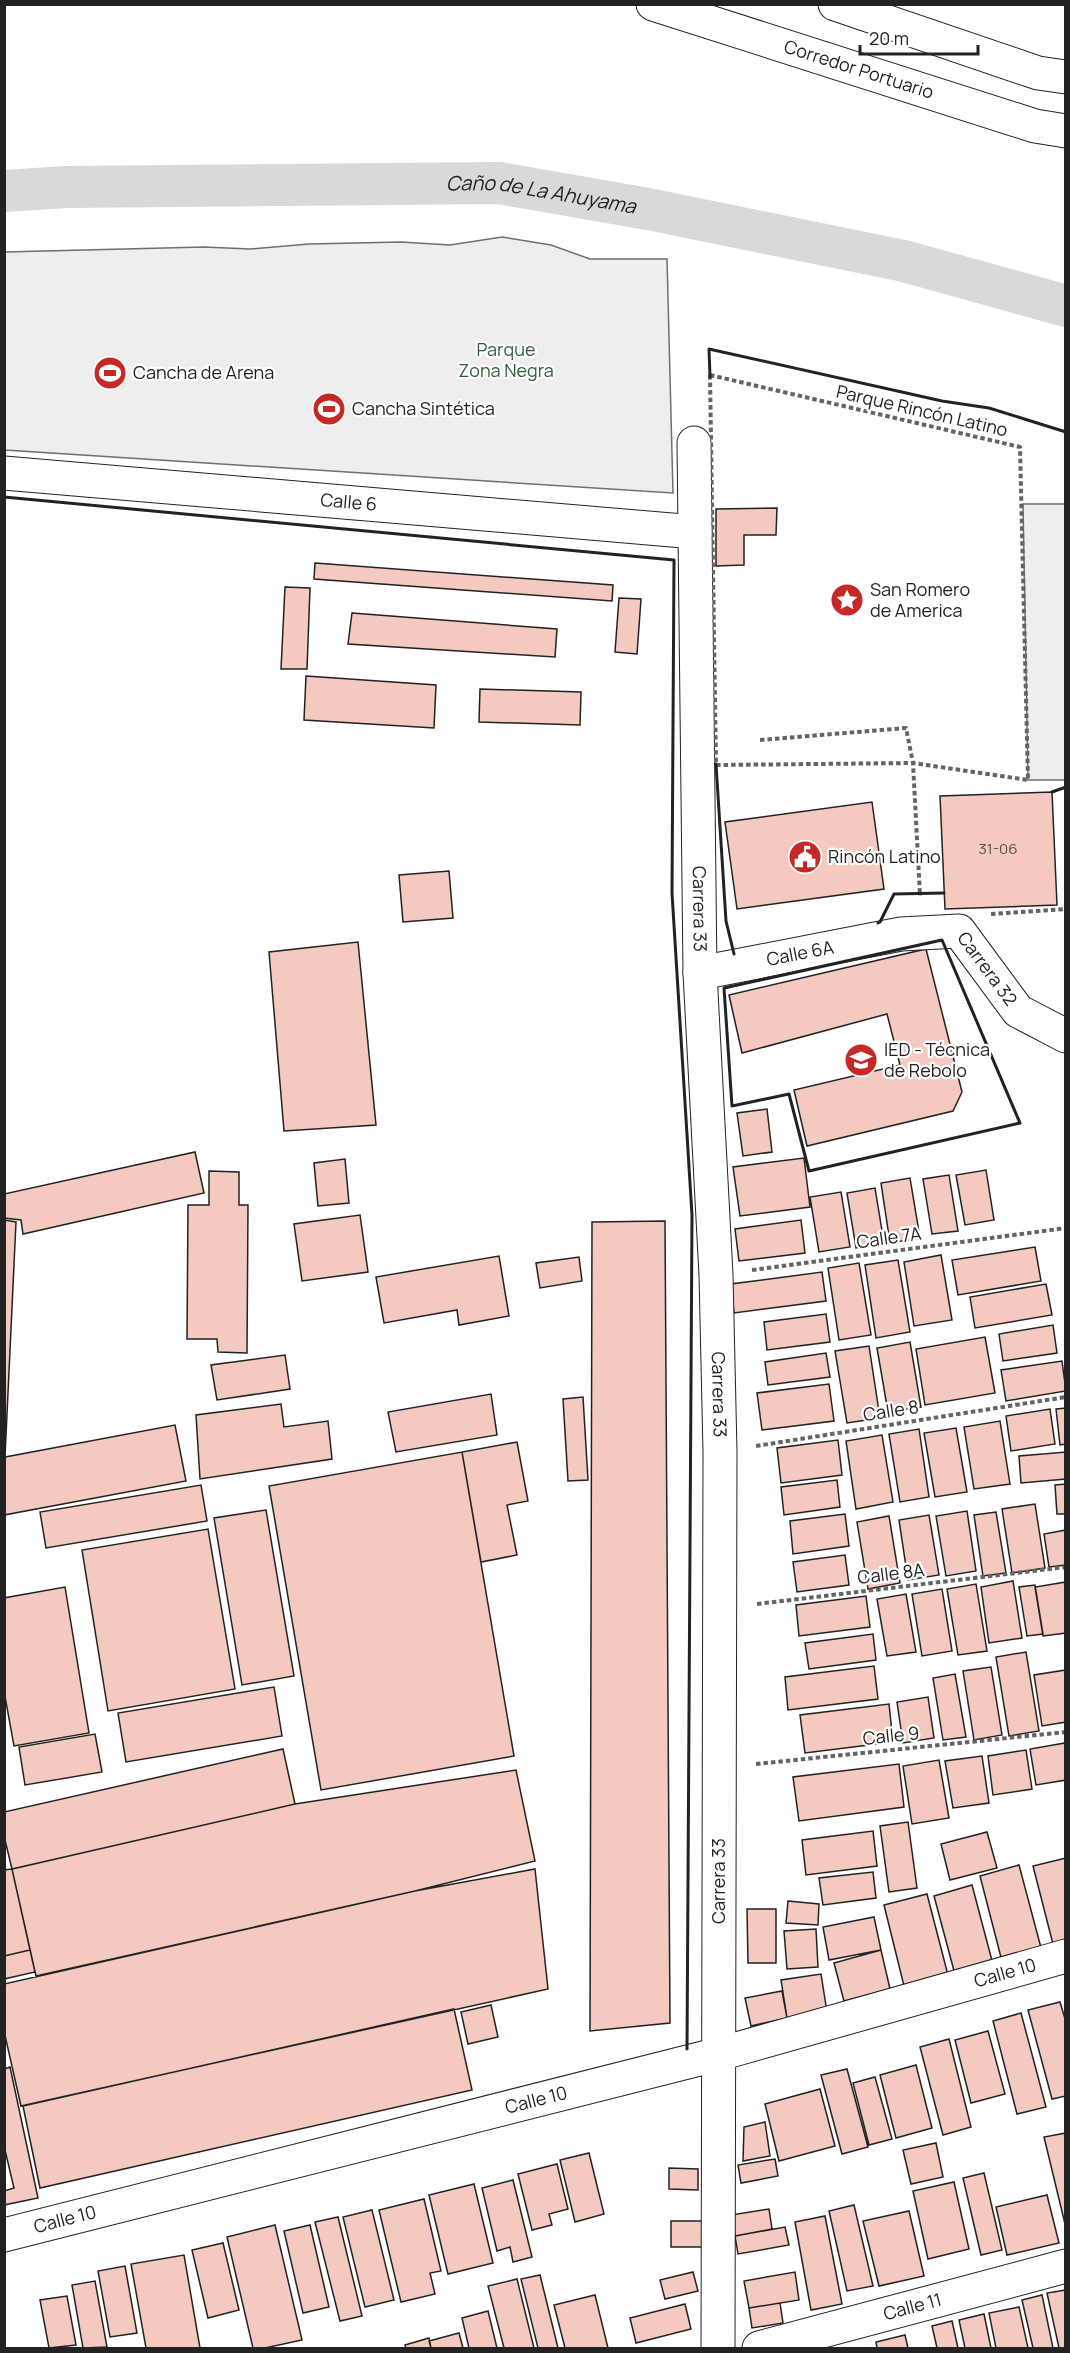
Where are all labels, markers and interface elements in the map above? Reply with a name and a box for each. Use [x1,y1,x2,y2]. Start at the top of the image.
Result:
scale bar [860,18,978,56]
text: 20 m [869,26,909,50]
street label: Corredor Portuario [781,34,937,104]
water label: Caño de La Ahuyama [446,169,639,220]
park label: Parque Zona Negra [458,337,554,382]
sports icon: Cancha de Arena [92,355,128,391]
place label: Cancha de Arena [133,360,274,384]
street label: Parque Rincón Latino [834,379,1010,441]
sports icon: Cancha Sintética [311,391,347,427]
place label: Cancha Sintética [352,396,495,420]
street label: Calle 6 [320,487,378,516]
place label: San Romero de America [870,577,970,622]
place icon: San Romero de America [829,582,865,618]
house number: 31-06 [979,838,1017,859]
public building icon: Rincón Latino [787,839,823,875]
place label: Rincón Latino [828,844,941,868]
street label: Carrera 33 [688,866,713,952]
street label: Carrera 32 [953,927,1023,1010]
street label: Calle 6A [764,934,836,971]
place label: IED - Técnica de Rebolo [884,1037,990,1082]
school or university icon: IED - Técnica de Rebolo [843,1042,879,1078]
street label: Calle 7A [855,1221,923,1253]
street label: Carrera 33 [707,1351,733,1438]
street label: Calle 8 [861,1394,920,1426]
street label: Calle 8A [856,1557,926,1589]
street label: Calle 9 [862,1720,920,1750]
street label: Carrera 33 [706,1838,730,1924]
street label: Calle 10 [971,1952,1039,1992]
street label: Calle 10 [502,2080,570,2119]
street label: Calle 10 [31,2199,99,2238]
street label: Calle 11 [881,2287,944,2325]

